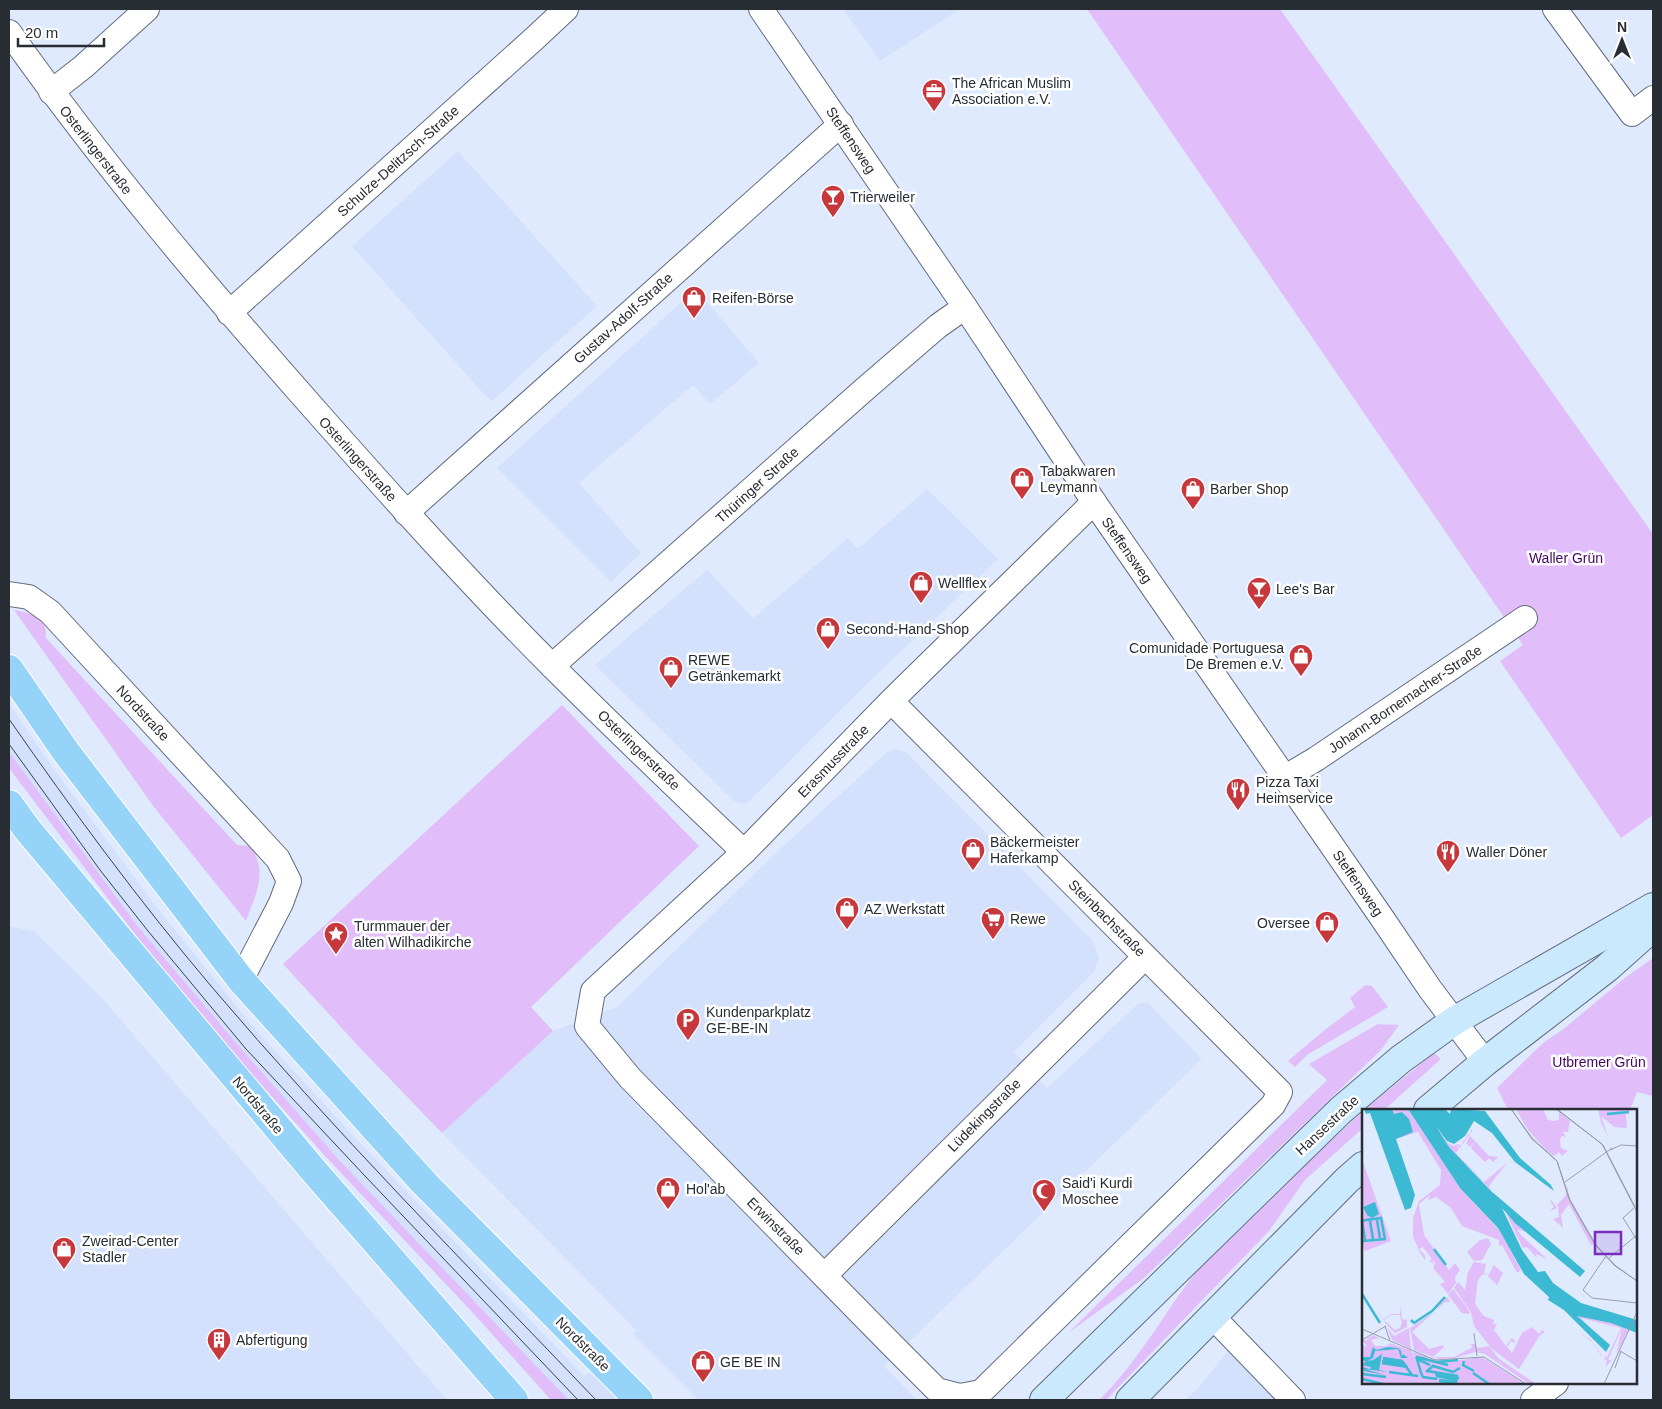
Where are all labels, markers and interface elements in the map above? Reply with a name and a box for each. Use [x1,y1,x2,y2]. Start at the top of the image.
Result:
scale bar [18,15,104,47]
north arrow [1597,15,1647,65]
text: N [1617,19,1627,35]
text: 20 m [25,24,58,41]
place label: The African Muslim Association e.V. [952,75,1071,107]
office icon: The African Muslim Association e.V. [921,78,947,112]
street label: Osterlingerstraße [56,102,136,198]
street label: Schulze-Delitzsch-Straße [334,102,462,220]
street label: Steffensweg [823,104,879,176]
bar icon: Trierweiler [820,184,846,218]
place label: Trierweiler [850,189,915,205]
street label: Gustav-Adolf-Straße [570,269,676,367]
shop icon: Reifen-Börse [681,285,707,319]
place label: Reifen-Börse [712,290,794,306]
street label: Osterlingerstraße [316,413,400,505]
street label: Thüringer Straße [712,444,802,526]
place label: Tabakwaren Leymann [1040,463,1116,495]
shop icon: Tabakwaren Leymann [1009,466,1035,500]
shop icon: Barber Shop [1180,476,1206,510]
place label: Barber Shop [1210,481,1289,497]
street label: Steffensweg [1098,514,1156,586]
park label: Waller Grün [1529,550,1603,566]
shop icon: Wellflex [908,570,934,604]
place label: Wellflex [938,575,987,591]
bar icon: Lee's Bar [1246,576,1272,610]
place label: Lee's Bar [1276,581,1335,597]
shop icon: Second-Hand-Shop [815,616,841,650]
place label: Second-Hand-Shop [846,621,969,637]
place label: Comunidade Portuguesa De Bremen e.V. [1129,640,1284,672]
street label: Johann-Bornemacher-Straße [1325,642,1485,756]
shop icon: Comunidade Portuguesa De Bremen e.V. [1288,643,1314,677]
place label: REWE Getränkemarkt [688,652,781,684]
shop icon: REWE Getränkemarkt [658,655,684,689]
street label: Nordstraße [113,682,173,744]
street label: Osterlingerstraße [595,707,684,793]
street label: Erasmusstraße [794,721,872,801]
place label: Pizza Taxi Heimservice [1256,774,1333,806]
restaurant icon: Pizza Taxi Heimservice [1225,777,1251,811]
place label: Bäckermeister Haferkamp [990,834,1080,866]
shop icon: Bäckermeister Haferkamp [960,837,986,871]
restaurant icon: Waller Döner [1435,839,1461,873]
place label: Waller Döner [1466,844,1548,860]
street label: Steffensweg [1329,847,1387,919]
street label: Steinbachstraße [1065,876,1149,960]
shop icon: AZ Werkstatt [834,896,860,930]
place label: AZ Werkstatt [864,901,945,917]
supermarket icon: Rewe [980,906,1006,940]
shop icon: Oversee [1314,910,1340,944]
place label: Rewe [1010,911,1046,927]
place label: Oversee [1257,915,1310,931]
place label: Turmmauer der alten Wilhadikirche [354,918,472,950]
place icon: Turmmauer der alten Wilhadikirche [323,921,349,955]
place label: Kundenparkplatz GE-BE-IN [706,1004,811,1036]
parking icon: Kundenparkplatz GE-BE-IN [675,1007,701,1041]
park label: Utbremer Grün [1552,1054,1646,1070]
street label: Nordstraße [229,1073,287,1137]
street label: Lüdekingstraße [944,1075,1024,1155]
street label: Hansestraße [1292,1092,1362,1158]
inset map [1362,1109,1637,1384]
place label: Said'i Kurdi Moschee [1062,1175,1132,1207]
shop icon: Hol'ab [655,1176,681,1210]
mosque icon: Said'i Kurdi Moschee [1031,1178,1057,1212]
place label: Hol'ab [686,1181,725,1197]
street label: Erwinstraße [744,1194,808,1258]
place label: Zweirad-Center Stadler [82,1233,179,1265]
shop icon: Zweirad-Center Stadler [51,1236,77,1270]
street label: Nordstraße [553,1314,614,1375]
building icon: Abfertigung [206,1327,232,1361]
place label: Abfertigung [236,1332,308,1348]
shop icon: GE BE IN [690,1349,716,1383]
place label: GE BE IN [720,1354,781,1370]

